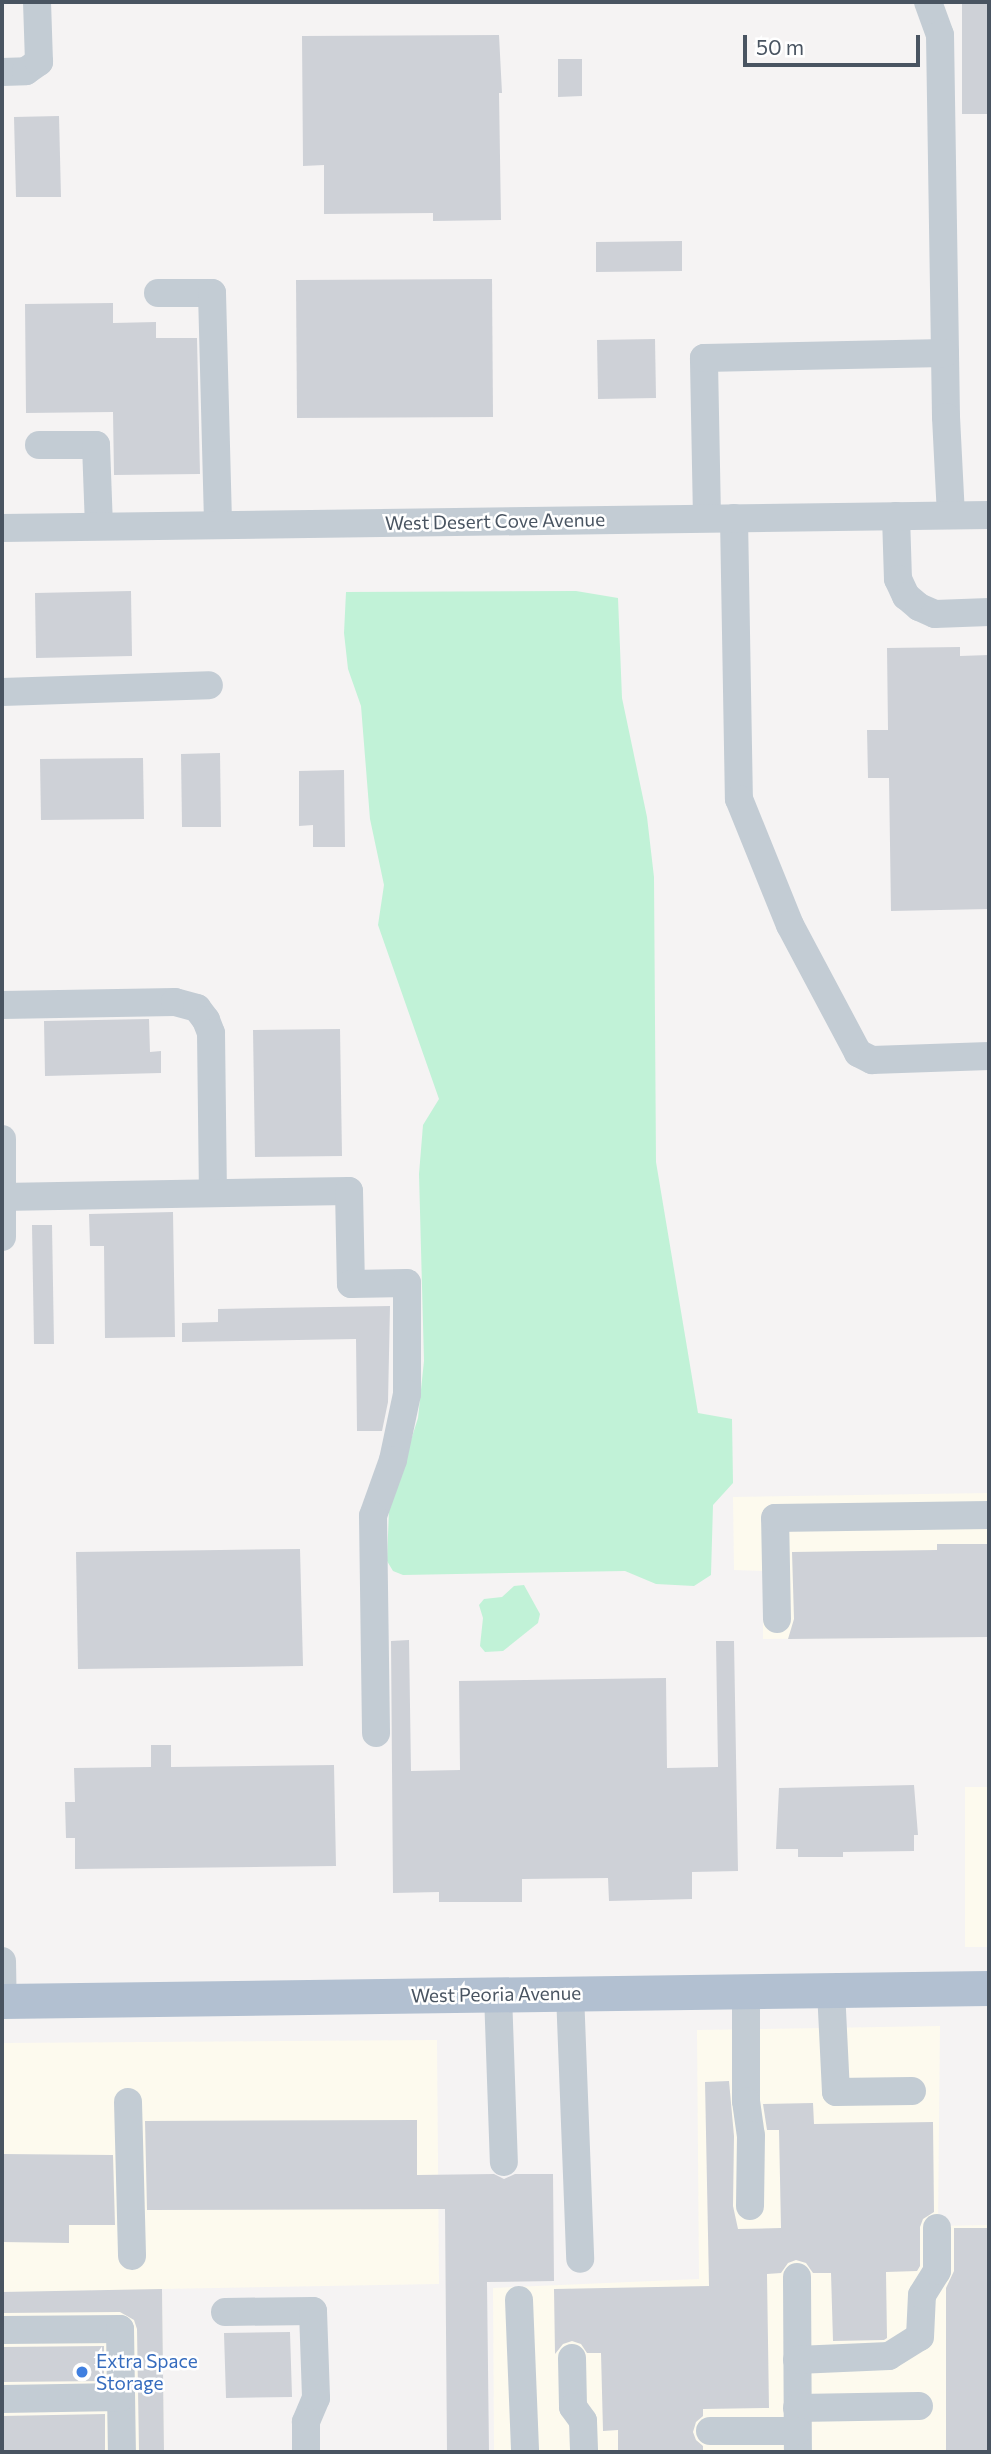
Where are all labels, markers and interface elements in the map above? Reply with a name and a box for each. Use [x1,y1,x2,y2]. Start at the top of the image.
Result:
scale bar [746,21,923,65]
text: 50 m [756,34,804,59]
street label: West Desert Cove Avenue [385,508,605,534]
street label: West Peoria Avenue [411,1981,581,2007]
place label: Extra Space Storage [96,2350,198,2394]
marker: Extra Space Storage [74,2364,90,2380]

